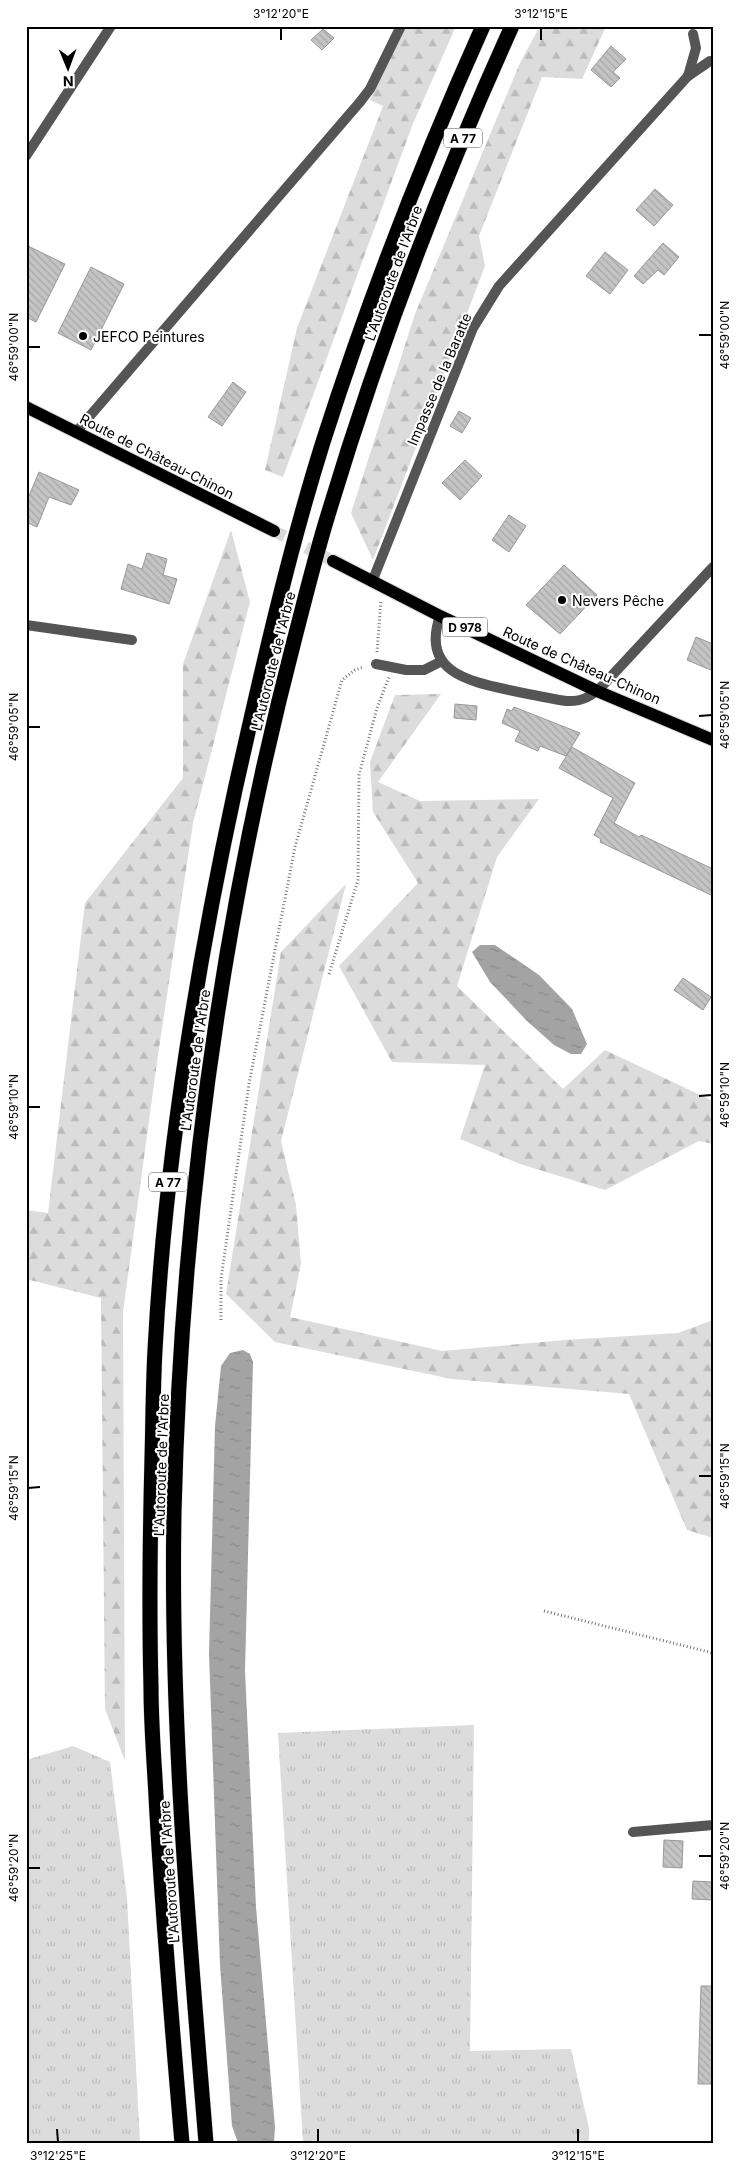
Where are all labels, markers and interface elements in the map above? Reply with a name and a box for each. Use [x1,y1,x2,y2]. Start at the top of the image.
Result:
text: 3°12'20"E [253,6,309,21]
text: 3°12'15"E [514,6,568,21]
north arrow [42,42,92,92]
text: N [63,73,74,90]
road number: A 77 [444,128,482,148]
street label: L'Autoroute de l'Arbre [361,203,425,343]
text: 46°59'00"N [717,301,732,369]
street label: Impasse de la Baratte [403,310,475,448]
text: 46°59'00"N [6,313,21,381]
place label: JEFCO Peintures [93,328,205,345]
marker: JEFCO Peintures [77,330,89,342]
street label: Route de Château-Chinon [77,410,237,502]
street label: L'Autoroute de l'Arbre [247,590,299,732]
place label: Nevers Pêche [572,592,664,609]
marker: Nevers Pêche [556,594,568,606]
road number: D 978 [442,618,488,636]
street label: Route de Château-Chinon [501,623,663,707]
text: 46°59'05"N [717,681,732,749]
text: 46°59'05"N [6,693,21,761]
street label: L'Autoroute de l'Arbre [177,988,213,1132]
text: 46°59'10"N [717,1062,732,1128]
text: 46°59'10"N [6,1074,21,1140]
road number: A 77 [149,1172,187,1192]
street label: L'Autoroute de l'Arbre [150,1393,172,1537]
text: 46°59'15"N [717,1443,732,1509]
text: 46°59'15"N [6,1455,21,1521]
street label: L'Autoroute de l'Arbre [156,1800,182,1944]
text: 46°59'20"N [717,1822,732,1890]
text: 46°59'20"N [6,1834,21,1902]
text: 3°12'25"E [30,2148,86,2163]
text: 3°12'20"E [290,2148,346,2163]
text: 3°12'15"E [551,2148,605,2163]

